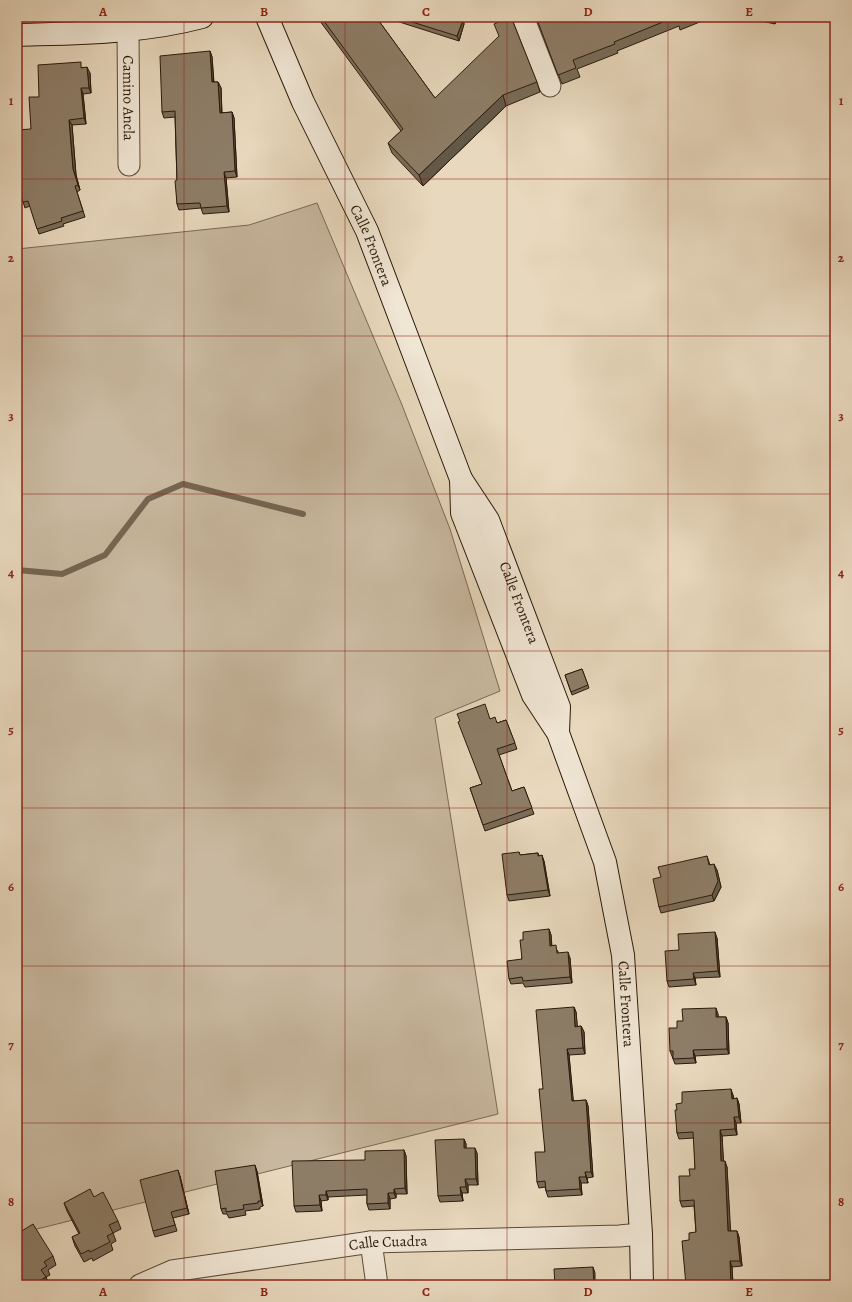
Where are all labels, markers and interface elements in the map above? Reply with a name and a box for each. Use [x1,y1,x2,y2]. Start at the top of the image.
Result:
text: A [98,3,108,20]
text: B [260,3,268,20]
text: C [422,3,430,20]
text: D [583,3,593,20]
text: E [745,3,753,20]
street label: Camino Ancla [118,55,139,141]
text: 1 [9,92,14,109]
text: 1 [839,92,844,109]
street label: Calle Frontera [345,201,397,289]
text: 2 [8,249,15,266]
text: 2 [838,249,845,266]
text: 3 [8,407,14,424]
text: 3 [838,407,844,424]
street label: Calle Frontera [495,559,544,647]
text: 4 [8,564,14,581]
text: 4 [838,564,844,581]
text: 5 [8,721,14,738]
text: 5 [838,721,844,738]
text: 6 [8,878,14,895]
text: 6 [838,878,844,895]
street label: Calle Frontera [613,960,639,1048]
text: 7 [8,1036,14,1053]
text: 7 [838,1036,844,1053]
text: 8 [8,1193,14,1210]
text: 8 [838,1193,844,1210]
street label: Calle Cuadra [347,1231,428,1255]
text: A [98,1283,108,1300]
text: B [260,1283,268,1300]
text: C [422,1283,430,1300]
text: D [583,1283,593,1300]
text: E [745,1283,753,1300]

